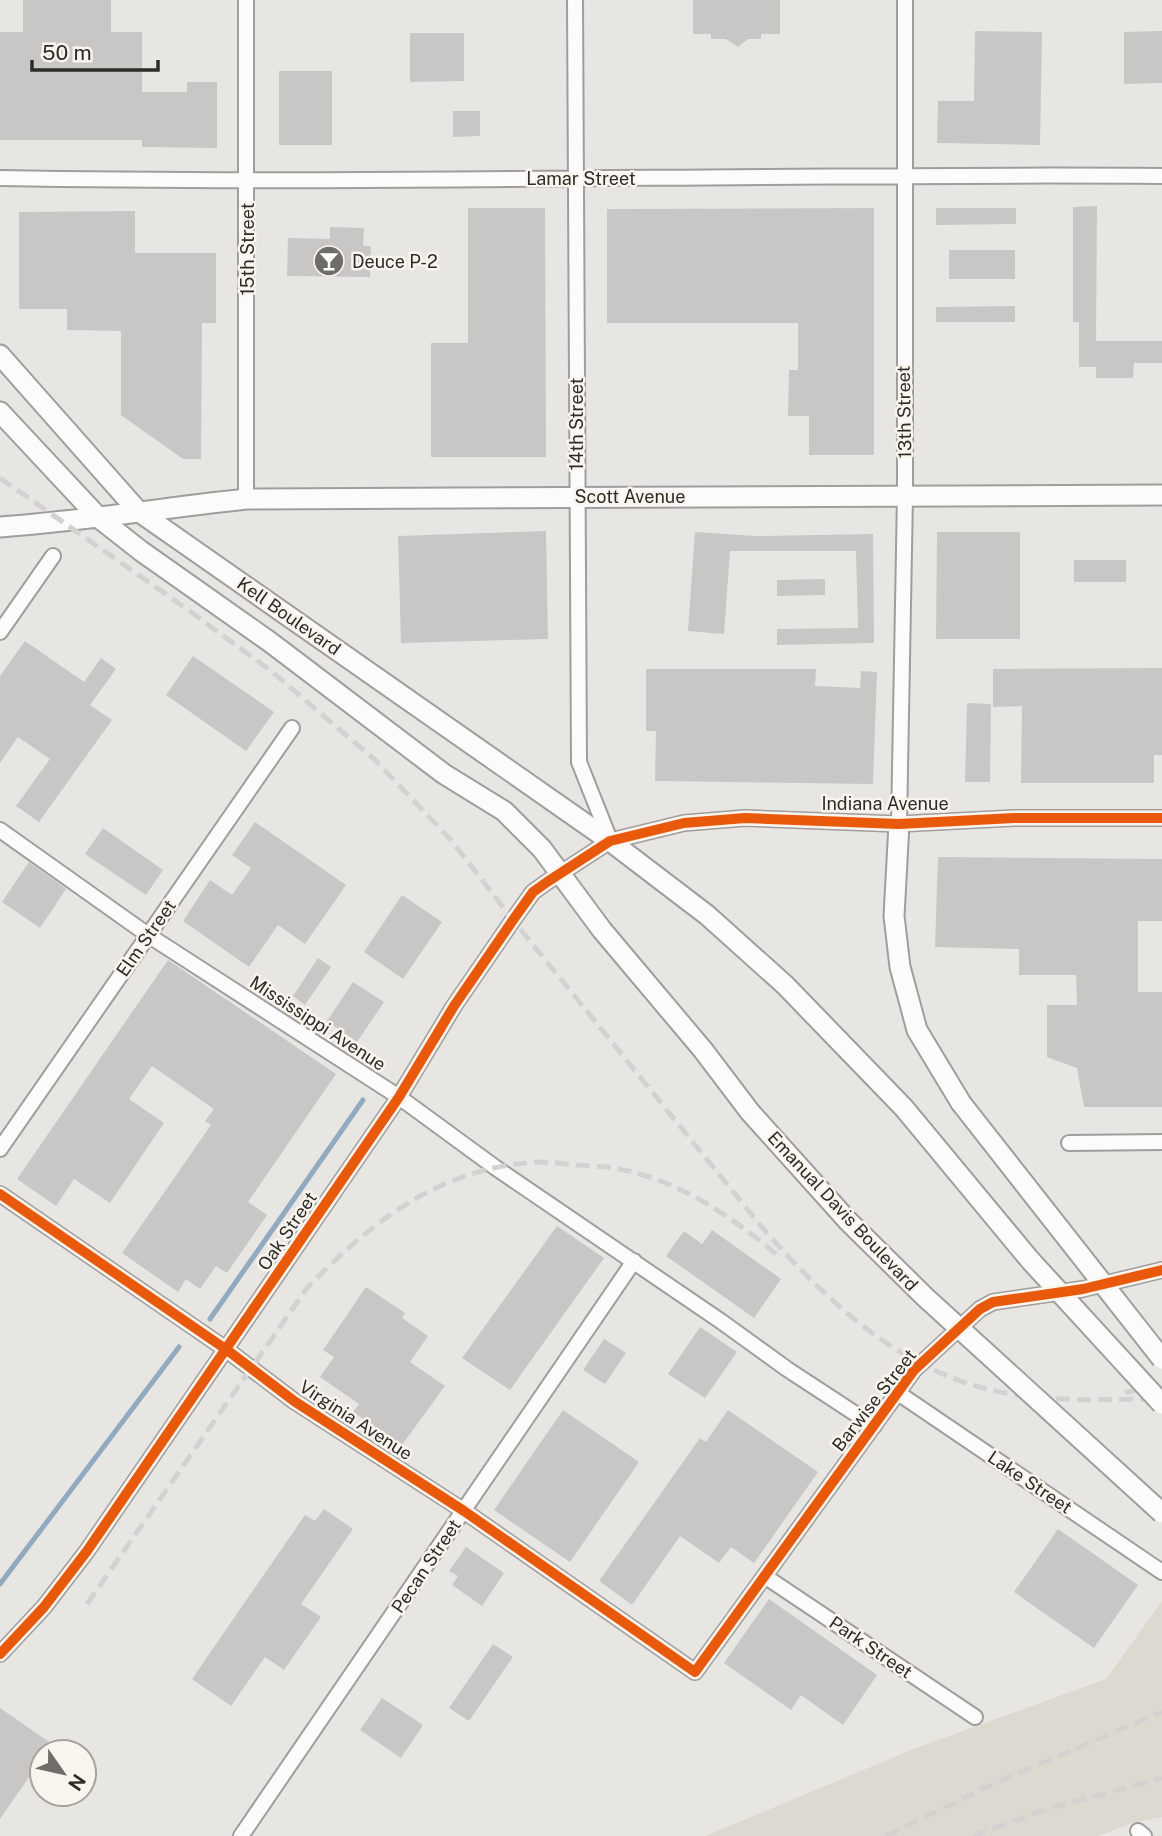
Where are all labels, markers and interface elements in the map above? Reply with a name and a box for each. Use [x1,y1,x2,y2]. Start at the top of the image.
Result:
scale bar [32,28,158,72]
text: 50 m [42,40,92,65]
street label: Lamar Street [526,168,636,189]
street label: 15th Street [237,202,258,296]
bar icon: Deuce P-2 [312,244,346,278]
place label: Deuce P-2 [352,251,438,272]
street label: 13th Street [893,365,915,459]
street label: 14th Street [566,378,587,470]
street label: Scott Avenue [575,486,685,507]
street label: Kell Boulevard [233,573,345,659]
street label: Indiana Avenue [821,793,949,814]
street label: Elm Street [112,896,180,980]
street label: Mississippi Avenue [246,971,390,1075]
street label: Emanual Davis Boulevard [764,1127,922,1295]
street label: Oak Street [253,1188,321,1274]
street label: Barwise Street [828,1345,920,1455]
street label: Virginia Avenue [296,1376,416,1464]
street label: Lake Street [984,1446,1076,1518]
street label: Pecan Street [387,1515,465,1617]
street label: Park Street [826,1612,916,1682]
north arrow [28,1738,98,1808]
text: N [64,1770,90,1795]

